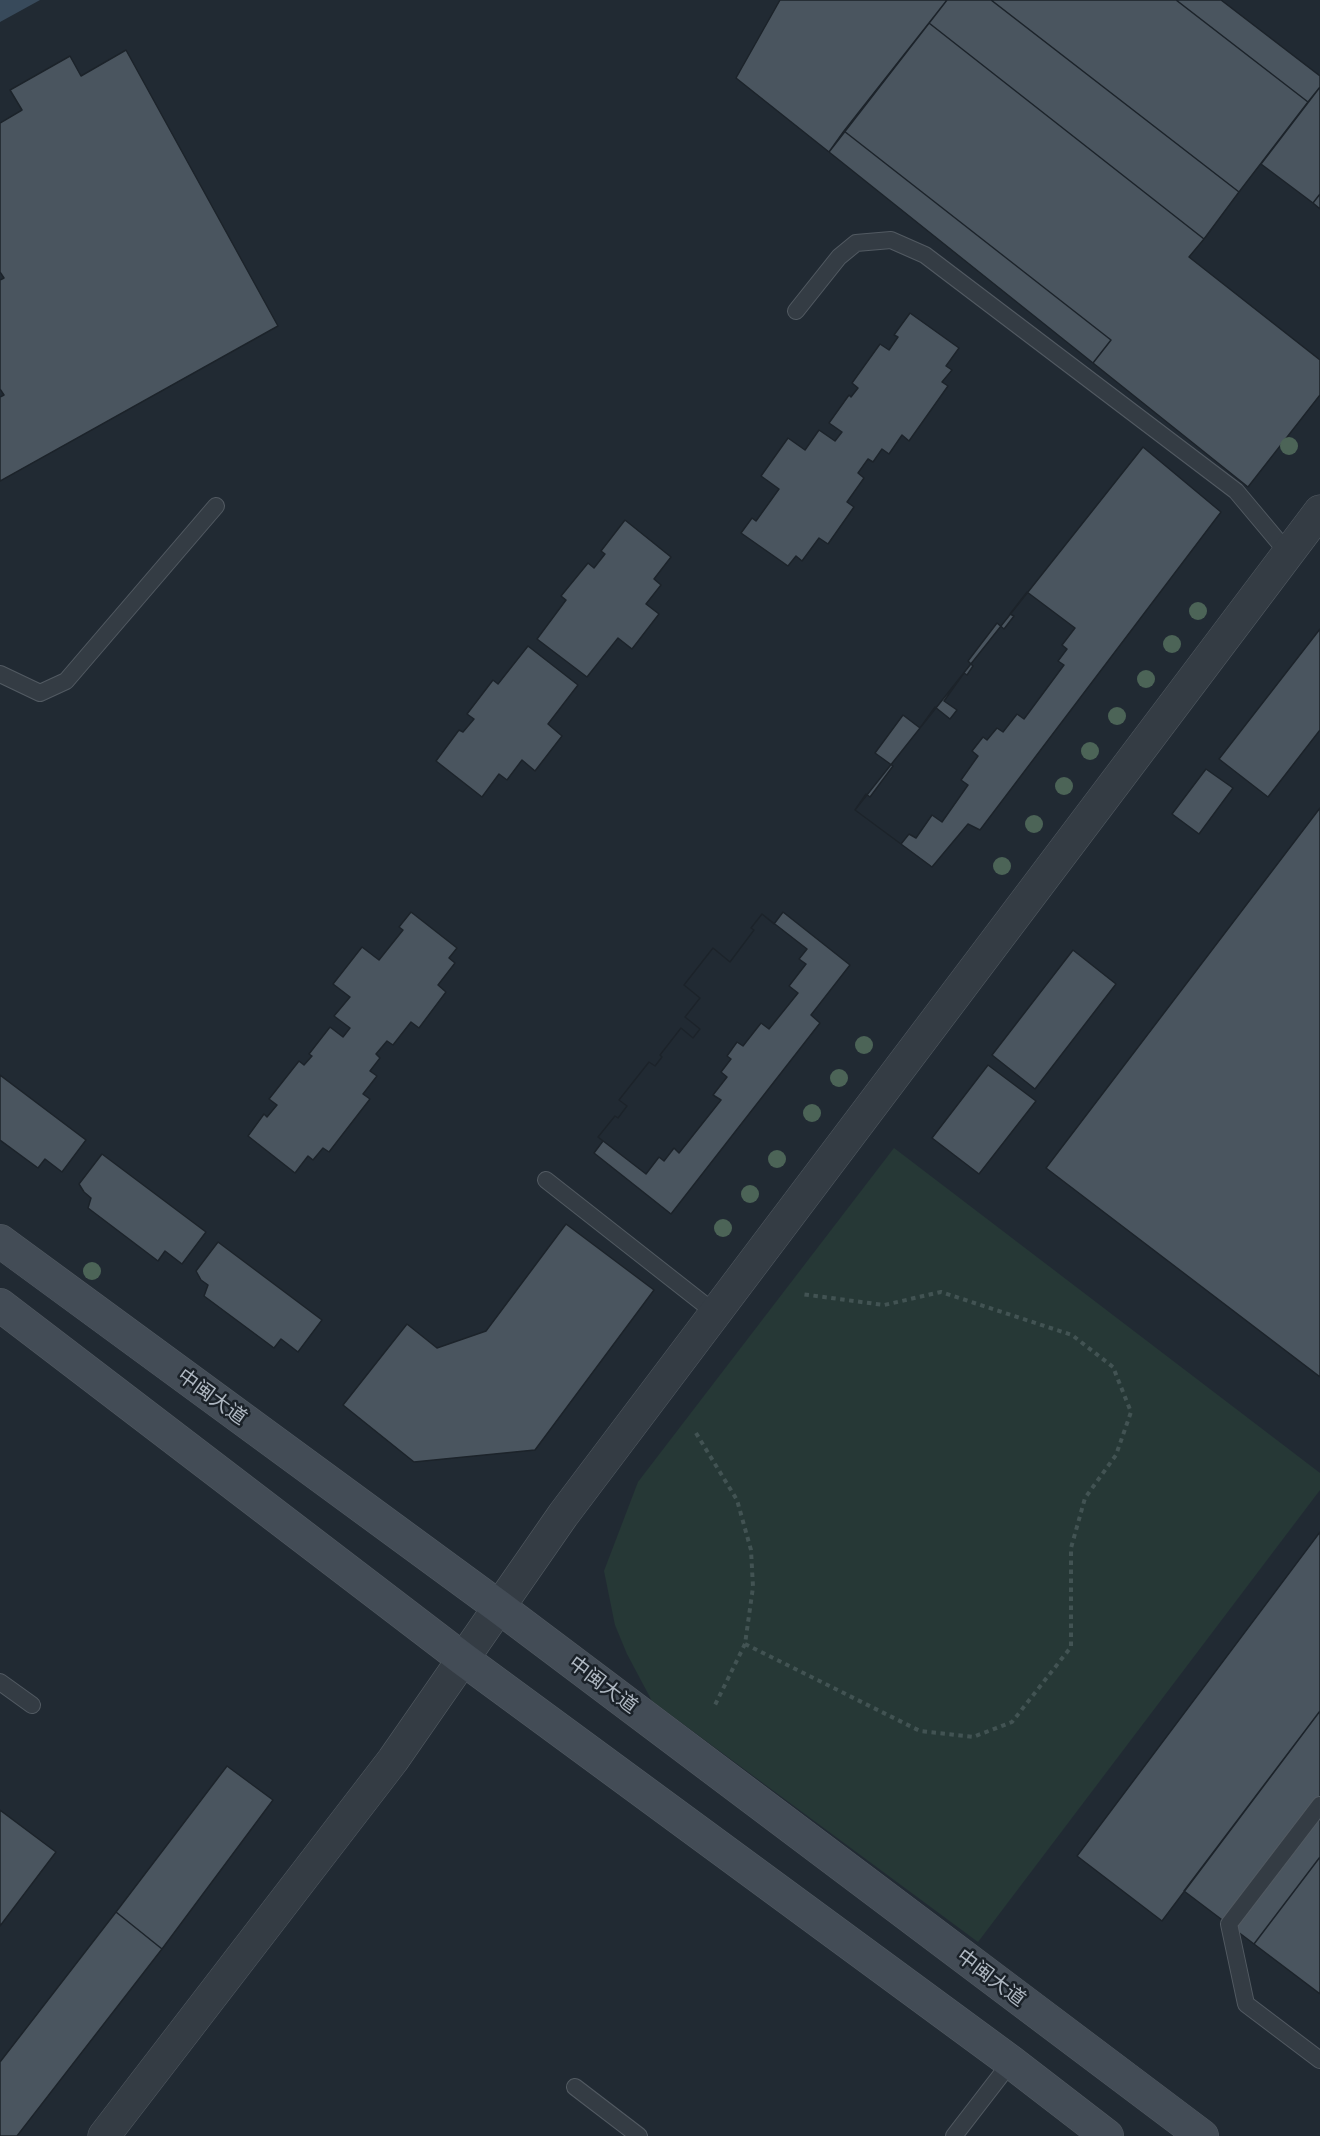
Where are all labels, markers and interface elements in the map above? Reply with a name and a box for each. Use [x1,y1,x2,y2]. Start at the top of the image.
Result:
street label: 中闽大道 [173,1364,251,1430]
street label: 中闽大道 [564,1651,642,1719]
street label: 中闽大道 [952,1944,1030,2012]

